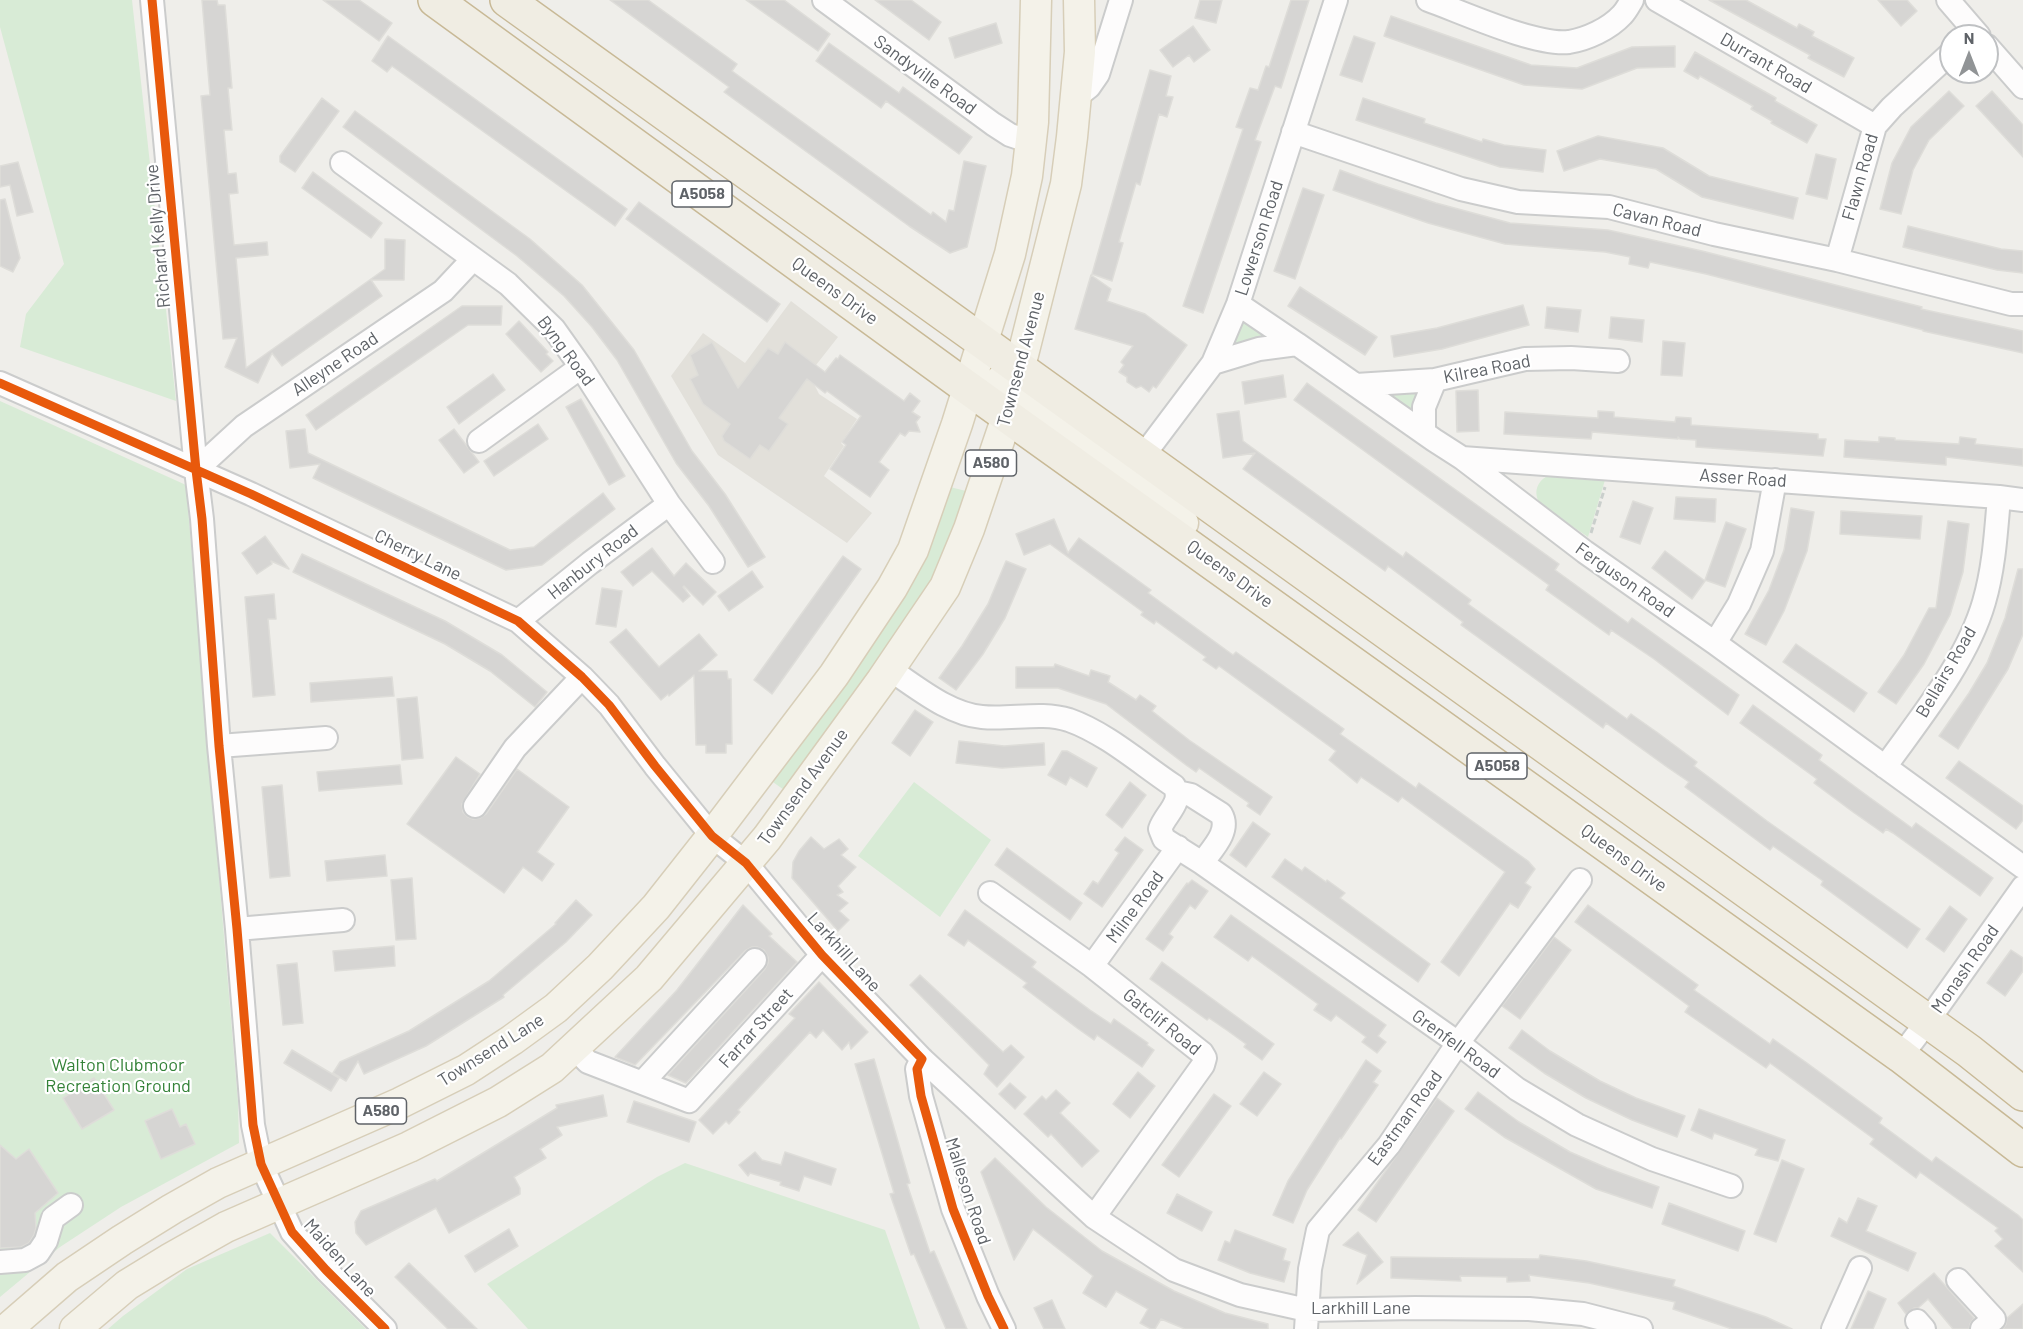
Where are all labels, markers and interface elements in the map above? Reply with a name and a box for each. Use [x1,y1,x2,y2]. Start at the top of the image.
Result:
north arrow [1939,24,1999,84]
street label: Durrant Road [1716,28,1816,98]
text: N [1964,28,1974,47]
street label: Sandyville Road [869,30,981,120]
street label: Flawn Road [1837,131,1883,223]
street label: Richard Kelly Drive [141,163,175,309]
street label: Lowerson Road [1230,178,1288,298]
road number: A5058 [672,181,732,207]
street label: Cavan Road [1610,199,1704,241]
street label: Queens Drive [788,253,882,329]
street label: Townsend Avenue [993,289,1049,429]
street label: Byng Road [533,312,599,390]
street label: Alleyne Road [288,327,382,401]
street label: Kilrea Road [1442,350,1532,388]
road number: A580 [966,450,1016,476]
street label: Asser Road [1699,464,1787,492]
street label: Hanbury Road [543,520,643,604]
street label: Cherry Lane [371,525,465,585]
street label: Queens Drive [1183,536,1277,612]
street label: Ferguson Road [1571,538,1679,622]
street label: Bellairs Road [1911,623,1981,721]
street label: Townsend Avenue [753,724,853,850]
road number: A5058 [1467,753,1527,779]
street label: Queens Drive [1577,820,1671,896]
street label: Milne Road [1102,867,1168,947]
street label: Larkhill Lane [803,908,885,996]
street label: Monash Road [1927,920,2003,1018]
street label: Farrar Street [714,983,798,1073]
street label: Gatclif Road [1119,984,1205,1060]
street label: Grenfell Road [1408,1005,1504,1083]
street label: Townsend Lane [434,1009,548,1091]
park label: Walton Clubmoor Recreation Ground [45,1054,191,1096]
street label: Eastman Road [1363,1066,1447,1170]
road number: A580 [356,1098,406,1124]
street label: Malleson Road [941,1135,995,1247]
street label: Maiden Lane [299,1214,381,1302]
street label: Larkhill Lane [1311,1297,1411,1319]

